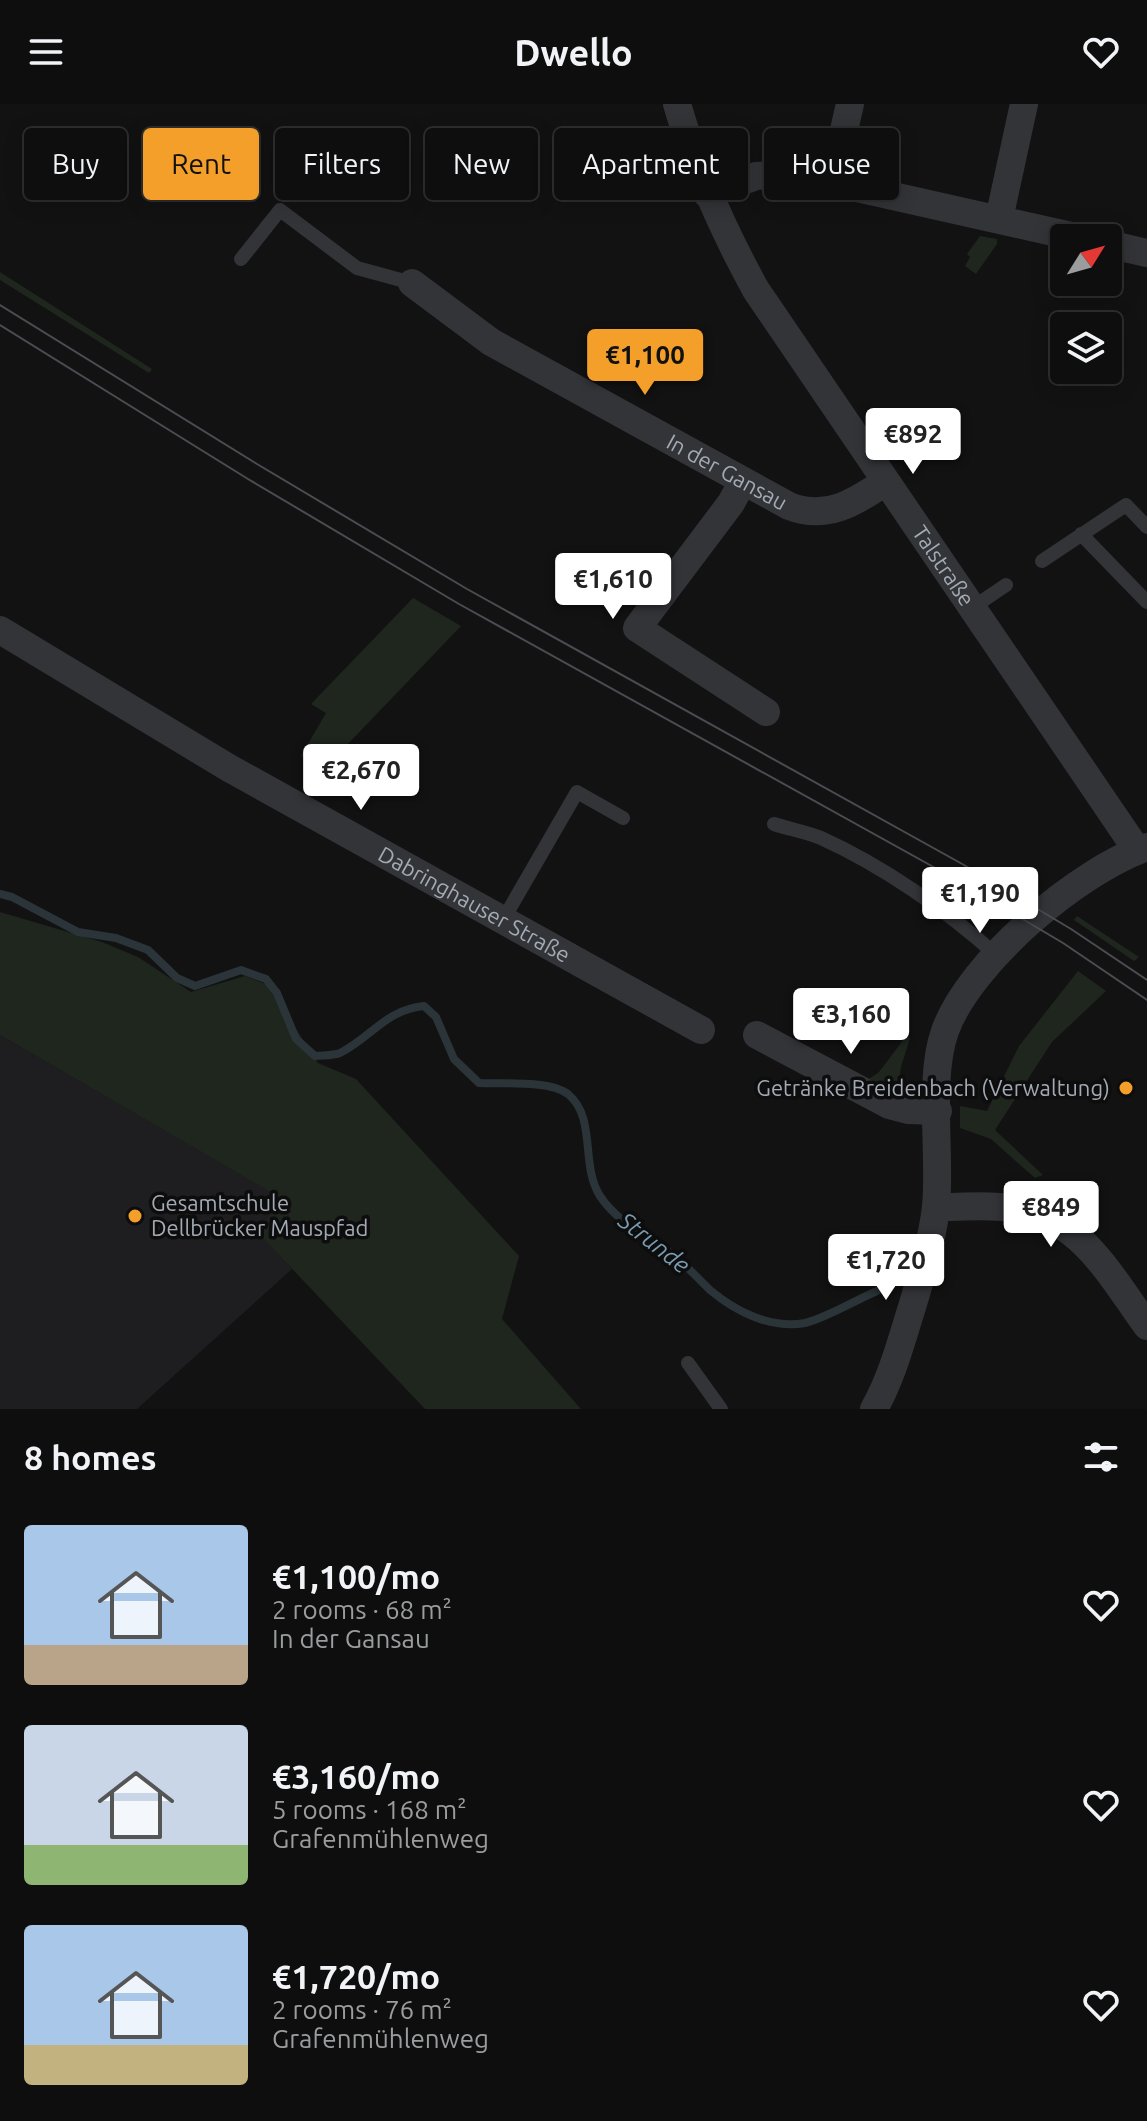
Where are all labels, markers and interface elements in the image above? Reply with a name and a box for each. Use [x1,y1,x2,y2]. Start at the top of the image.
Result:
icon: menu [24,30,68,74]
icon: heart [1079,30,1123,74]
text: Dwello [514,32,633,73]
chip: Buy [24,128,127,200]
chip: Rent [143,128,259,200]
chip: Filters [275,128,409,200]
chip: New [425,128,538,200]
chip: Apartment [554,128,748,200]
chip: House [764,128,899,200]
north arrow [1050,224,1122,296]
map controls [1050,224,1122,384]
button: layers [1050,312,1122,384]
pin: €1,100 [580,329,710,397]
text: €1,100 [605,340,685,369]
pin: €892 [866,408,960,476]
text: €892 [884,419,942,448]
street label: In der Gansau [663,428,792,515]
street label: Talstraße [908,521,980,610]
pin: €1,610 [548,553,678,621]
text: €1,610 [573,564,653,593]
pin: €2,670 [296,744,426,812]
text: €2,670 [321,755,401,784]
street label: Dabringhauser Straße [374,841,575,967]
pin: €1,190 [915,867,1045,935]
text: €1,190 [940,878,1020,907]
pin: €3,160 [786,988,916,1056]
text: €3,160 [811,999,891,1028]
place label: Getränke Breidenbach (Verwaltung) [756,1075,1110,1101]
marker: Getränke Breidenbach (Verwaltung) [1117,1079,1135,1097]
pin: €849 [1004,1181,1098,1249]
place label: Gesamtschule Dellbrücker Mauspfad [151,1190,368,1240]
text: €849 [1022,1192,1080,1221]
water label: Strunde [613,1206,695,1279]
marker: Gesamtschule Dellbrücker Mauspfad [126,1207,144,1225]
pin: €1,720 [821,1234,951,1302]
text: €1,720 [846,1245,926,1274]
icon: filters [1079,1435,1123,1479]
text: 8 homes [24,1438,157,1476]
icon: home [88,1557,184,1653]
text: €1,100/mo [272,1557,440,1595]
icon: heart [1079,1583,1123,1627]
text: 2 rooms · 68 m² [272,1595,452,1624]
text: In der Gansau [272,1624,430,1653]
icon: home [88,1757,184,1853]
text: €3,160/mo [272,1757,440,1795]
icon: heart [1079,1783,1123,1827]
text: 5 rooms · 168 m² [272,1795,467,1824]
text: Grafenmühlenweg [272,1824,489,1853]
icon: home [88,1957,184,2053]
text: €1,720/mo [272,1957,440,1995]
icon: heart [1079,1983,1123,2027]
text: 2 rooms · 76 m² [272,1995,452,2024]
text: Grafenmühlenweg [272,2024,489,2053]

